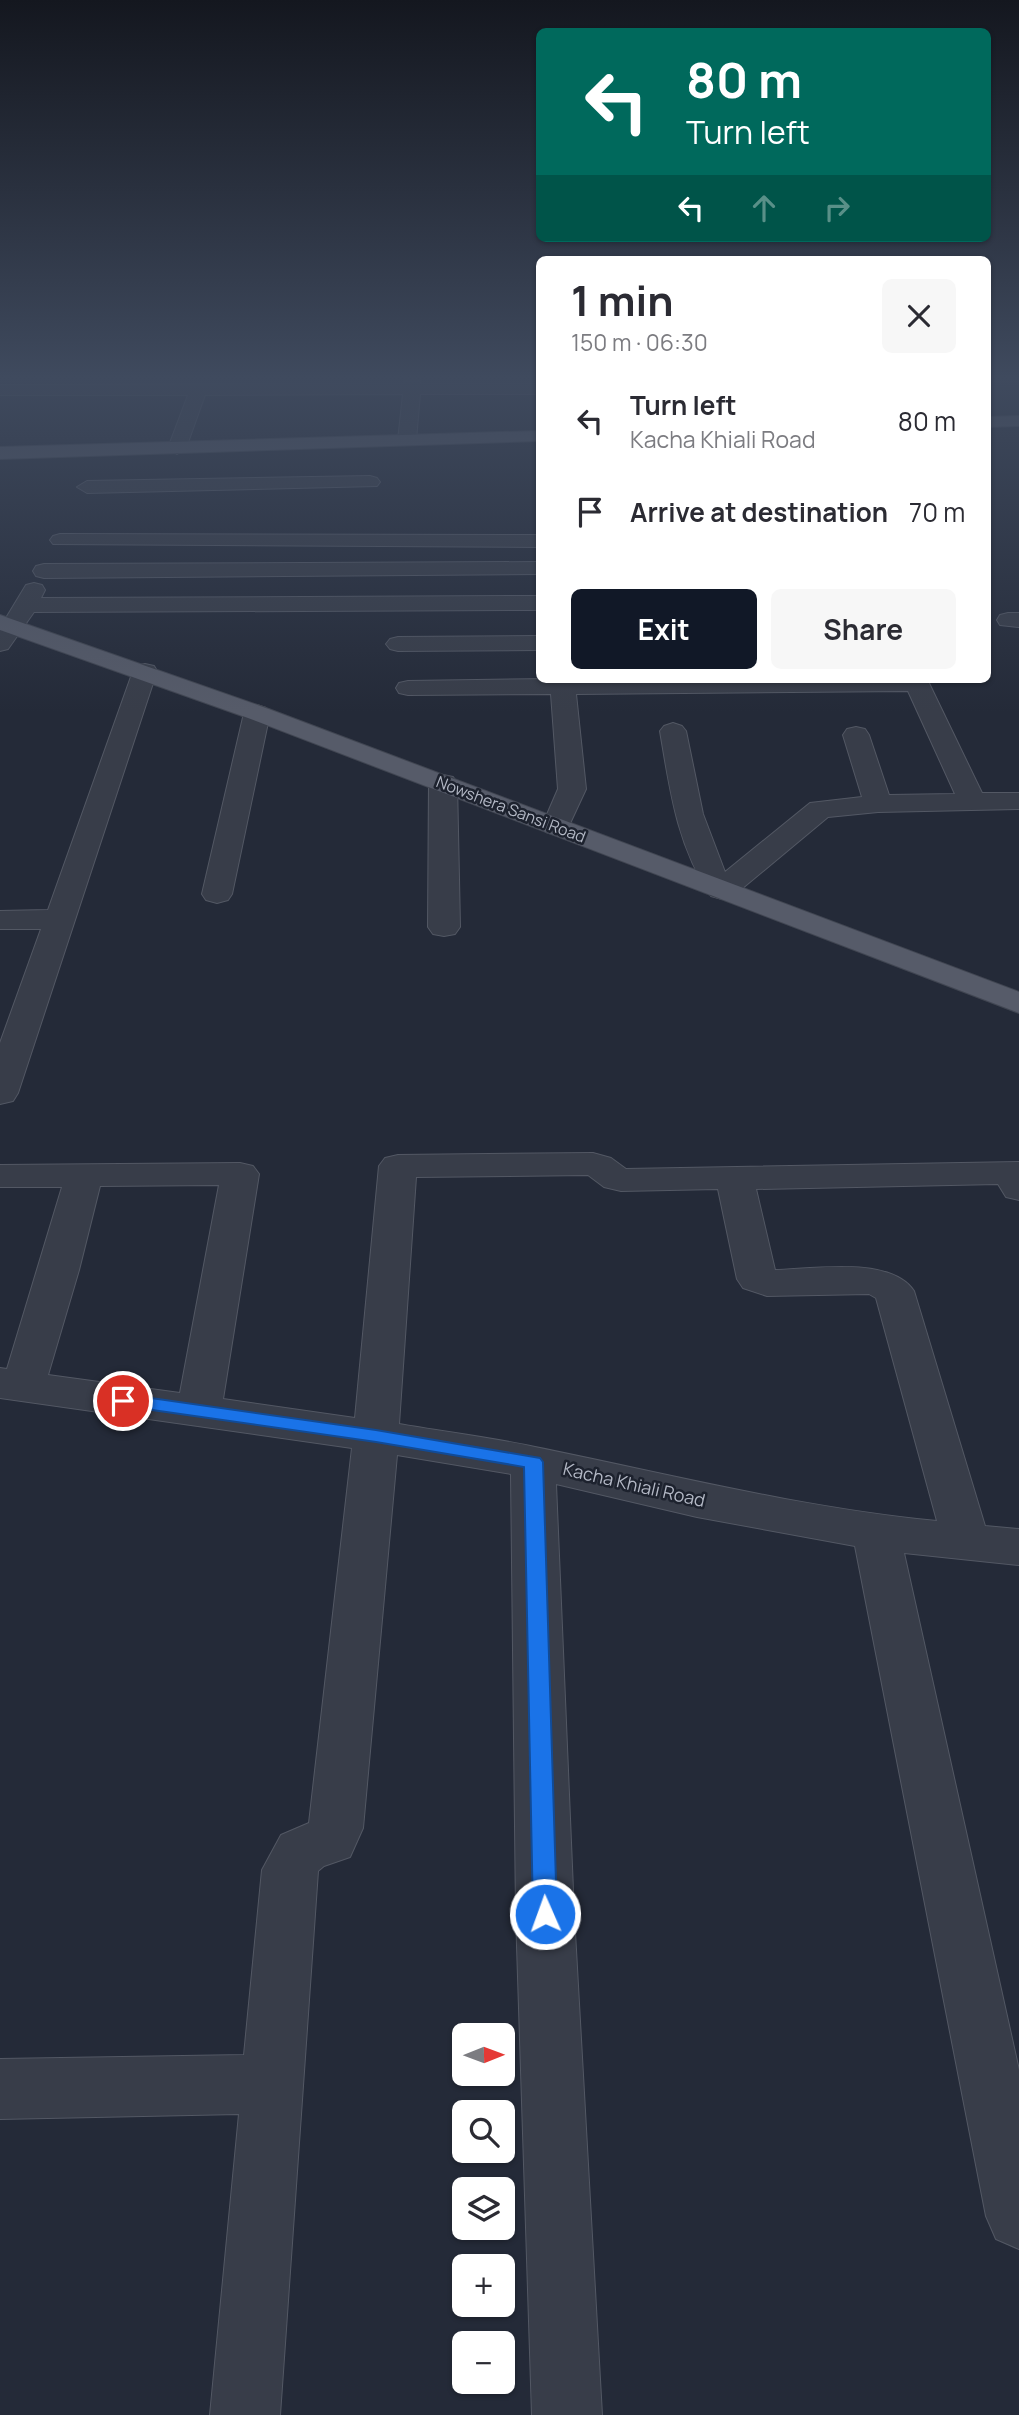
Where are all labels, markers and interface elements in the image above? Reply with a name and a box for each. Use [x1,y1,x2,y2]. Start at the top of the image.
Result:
text: 80 m [686,46,802,113]
icon: left [571,56,662,147]
text: Turn left [686,110,810,154]
icon: left [672,189,710,227]
icon: ahead [745,189,783,227]
icon: right [818,189,856,227]
text: 1 min [571,271,674,329]
button: close [882,279,956,353]
text: 150 m · 06:30 [571,326,708,358]
text: Turn left [630,387,737,423]
icon: left [571,402,609,440]
text: 80 m [898,403,956,439]
text: Kacha Khiali Road [630,423,816,455]
icon: arrive [571,493,609,531]
text: Arrive at destination [630,494,888,530]
text: 70 m [909,494,965,530]
button: Exit [571,589,757,669]
button: Share [771,589,956,669]
street label: Nowshera Sansi Road [433,770,589,848]
pin [93,1371,153,1431]
icon: arrive [104,1382,142,1420]
street label: Kacha Khiali Road [561,1456,708,1512]
position arrow [508,1877,582,1951]
north arrow [452,2023,514,2086]
map controls [452,2023,515,2394]
button: search [452,2100,515,2163]
button: layers [452,2177,515,2240]
button: + [452,2254,515,2317]
button: − [452,2331,515,2394]

